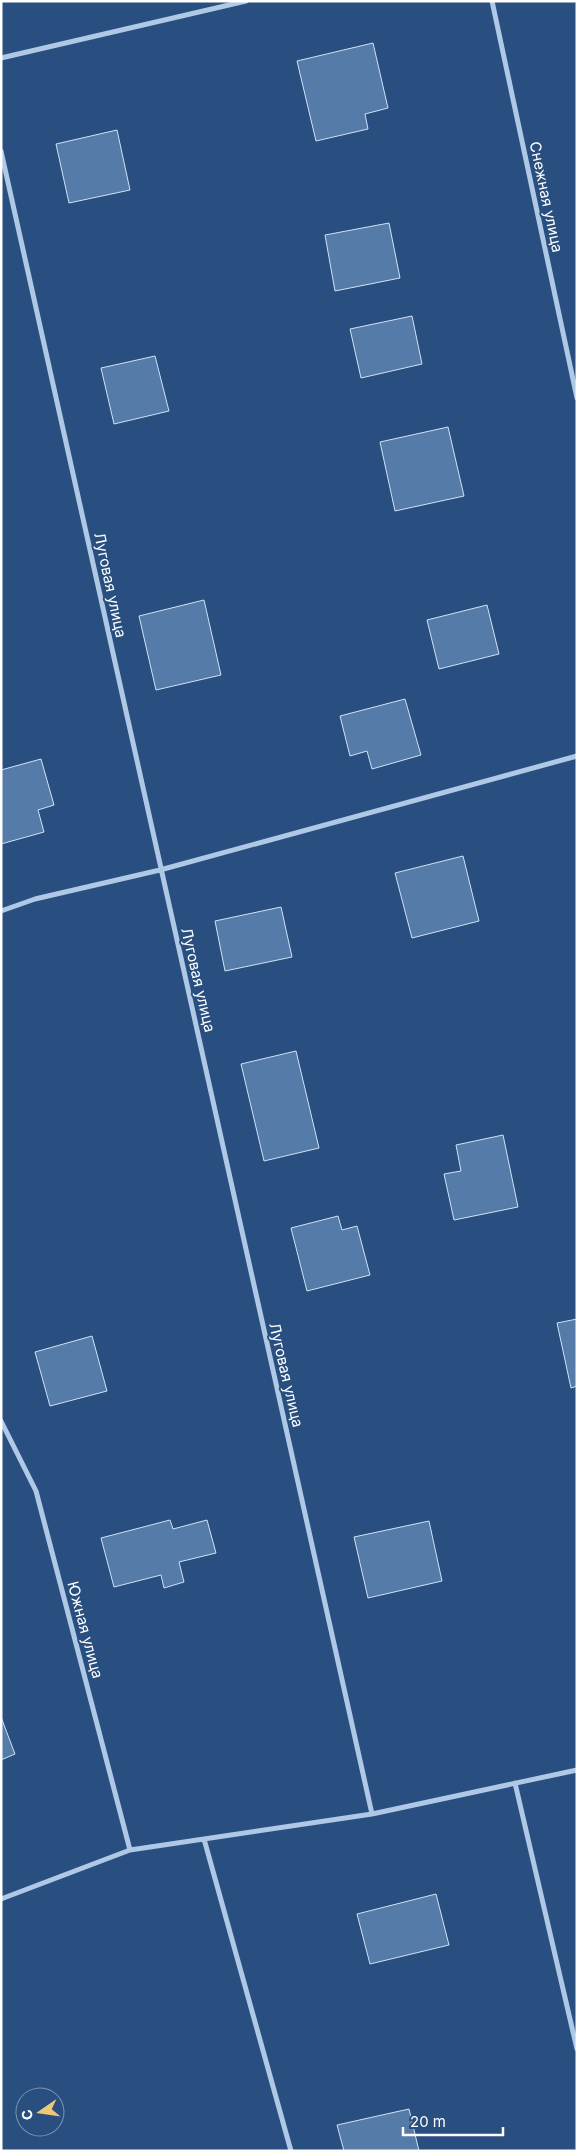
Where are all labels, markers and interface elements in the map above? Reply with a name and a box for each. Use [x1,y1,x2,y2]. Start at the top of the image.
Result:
street label: Снежная улица [525,140,568,254]
street label: Луговая улица [90,531,131,639]
street label: Луговая улица [177,926,220,1034]
street label: Луговая улица [265,1321,308,1429]
street label: Южная улица [63,1579,108,1681]
north arrow [15,2087,65,2137]
scale bar [403,2104,503,2136]
text: С [17,2108,36,2122]
text: 20 m [410,2112,446,2131]

